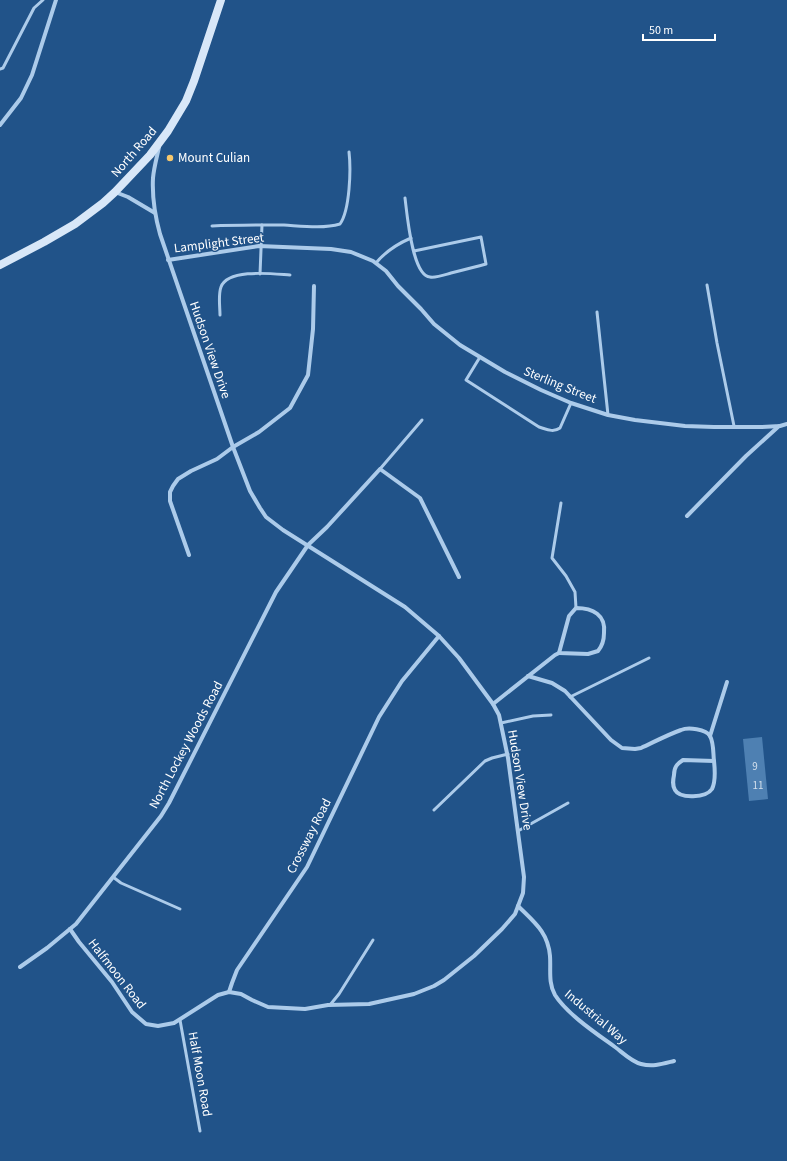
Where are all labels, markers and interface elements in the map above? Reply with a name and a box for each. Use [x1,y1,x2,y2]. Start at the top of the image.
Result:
scale bar [643,16,715,42]
text: 50 m [649,22,673,39]
street label: North Road [107,123,161,181]
place label: Mount Culian [178,149,250,167]
marker: Mount Culian [165,153,175,163]
street label: Lamplight Street [173,228,266,257]
street label: Hudson View Drive [185,299,235,401]
street label: Sterling Street [521,362,600,408]
street label: North Lockey Woods Road [145,678,227,812]
street label: Hudson View Drive [503,728,537,832]
house number: 9 [752,759,758,774]
house number: 11 [753,778,763,793]
street label: Crossway Road [282,795,336,877]
street label: Halfmoon Road [84,935,150,1013]
street label: Industrial Way [561,985,631,1049]
street label: Half Moon Road [184,1030,216,1118]

